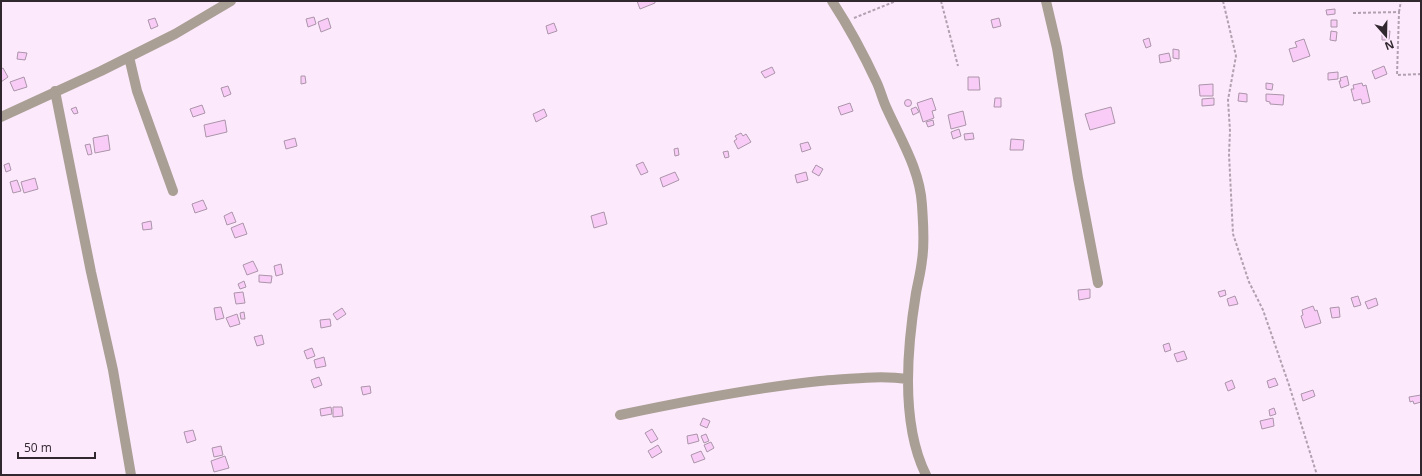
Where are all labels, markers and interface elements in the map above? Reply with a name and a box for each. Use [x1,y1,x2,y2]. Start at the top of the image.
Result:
north arrow [1366,16,1406,56]
text: N [1383,37,1396,54]
scale bar [18,434,95,460]
text: 50 m [24,439,52,456]

